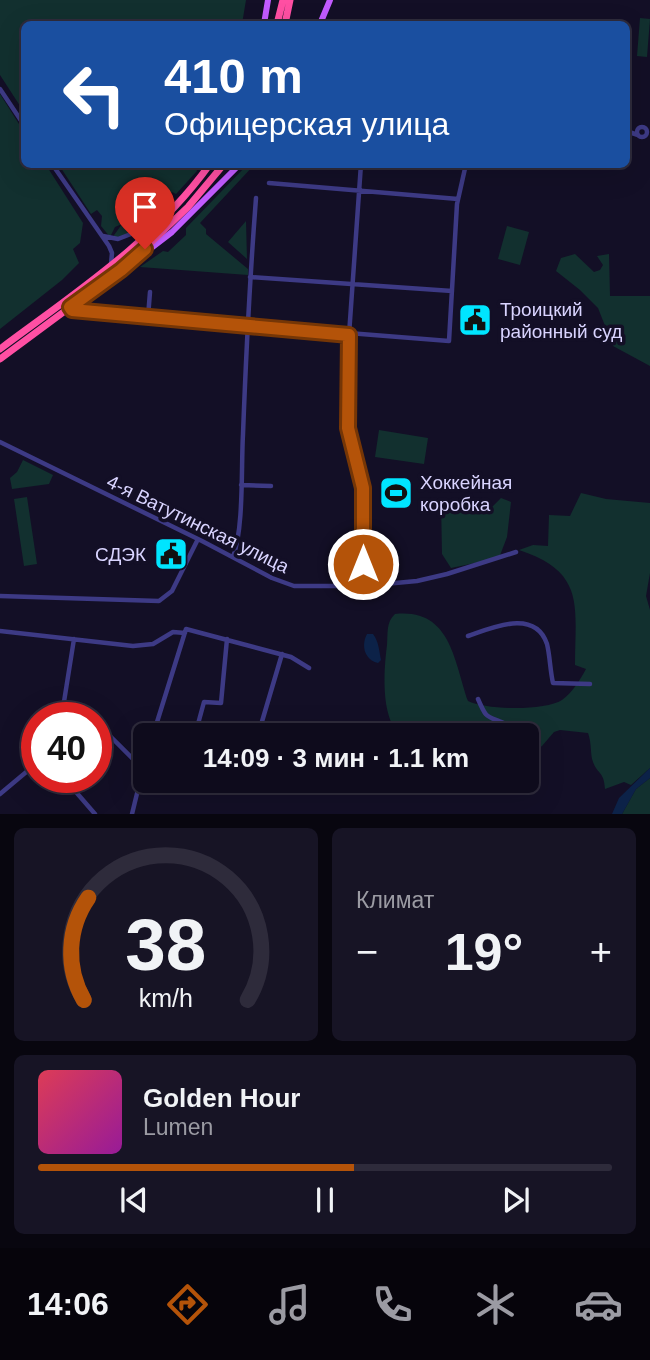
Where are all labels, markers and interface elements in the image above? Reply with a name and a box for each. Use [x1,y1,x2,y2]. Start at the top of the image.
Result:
icon: left [49,49,140,140]
text: 410 m [164,49,303,103]
text: Офицерская улица [164,106,449,142]
pin [115,177,175,249]
icon: arrive [126,188,164,226]
place label: Троицкий районный суд [500,299,622,342]
public building icon: Троицкий районный суд [456,301,494,339]
street label: 4-я Ватутинская улица [103,471,293,577]
place label: Хоккейная коробка [420,472,512,515]
sports icon: Хоккейная коробка [377,474,415,512]
position arrow [326,527,400,601]
public building icon: СДЭК [152,535,190,573]
place label: СДЭК [95,544,146,565]
speed limit sign: 40 [21,702,112,793]
text: 14:09 · 3 мин · 1.1 km [203,743,469,773]
text: Климат [356,887,434,913]
text: 38 [126,905,206,986]
text: 19° [445,923,523,981]
text: − [356,931,378,973]
text: + [590,931,612,973]
text: km/h [139,984,193,1012]
text: Golden Hour [143,1083,300,1113]
text: Lumen [143,1114,213,1140]
icon: previous [115,1181,153,1219]
icon: pause [306,1181,344,1219]
icon: next [497,1181,535,1219]
icon: directions [163,1280,212,1329]
icon: music [265,1280,314,1329]
icon: phone [368,1280,417,1329]
icon: climate [471,1280,520,1329]
icon: car [574,1280,623,1329]
text: 14:06 [27,1286,109,1322]

